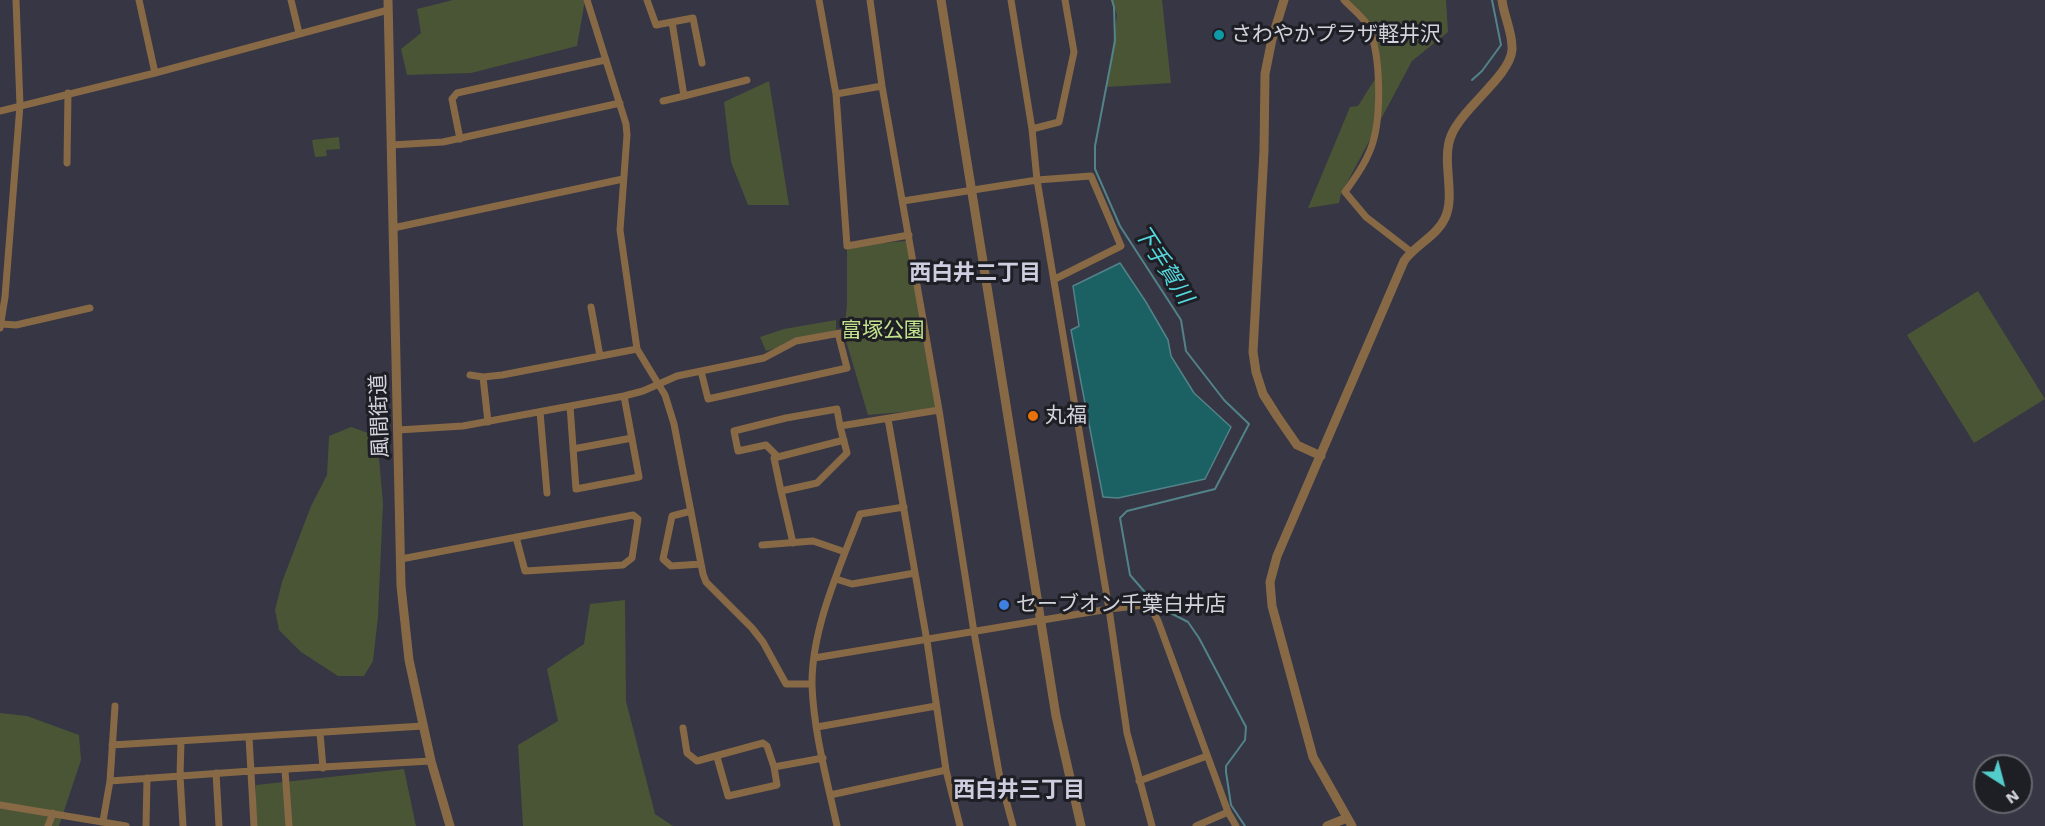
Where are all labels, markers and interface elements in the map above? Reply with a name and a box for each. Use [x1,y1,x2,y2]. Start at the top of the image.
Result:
place label: さわやかプラザ軽井沢 [1231,22,1441,48]
marker: さわやかプラザ軽井沢 [1212,28,1226,42]
water label: 下手賀川 [1128,221,1198,309]
district label: 西白井二丁目 [909,261,1041,287]
park label: 富塚公園 [841,318,925,344]
street label: 風間街道 [366,374,394,458]
place label: 丸福 [1045,403,1087,429]
marker: 丸福 [1026,409,1040,423]
place label: セーブオン千葉白井店 [1016,592,1226,618]
marker: セーブオン千葉白井店 [997,598,1011,612]
north arrow [1973,754,2033,814]
district label: 西白井三丁目 [953,778,1085,804]
text: N [2002,786,2023,809]

